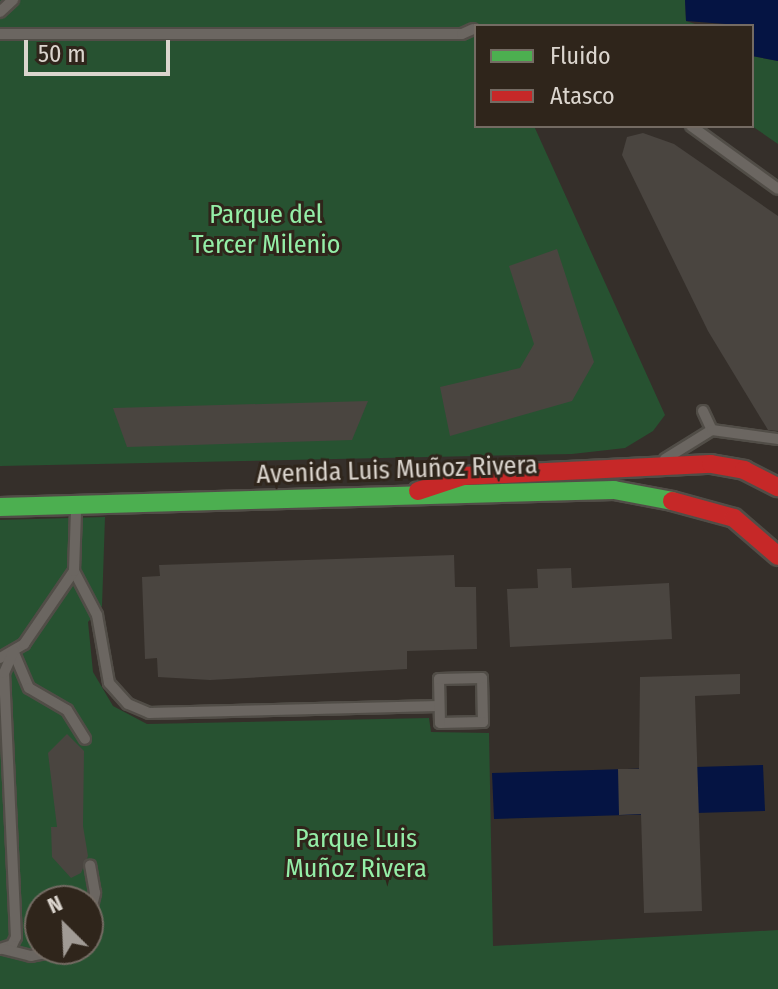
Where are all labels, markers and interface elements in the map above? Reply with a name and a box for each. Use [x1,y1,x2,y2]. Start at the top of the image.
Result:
scale bar [28,24,174,74]
legend [474,24,754,128]
text: 50 m [38,40,86,68]
text: Fluido [550,42,611,70]
text: Atasco [550,82,615,110]
park label: Parque del Tercer Milenio [191,199,341,260]
street label: Avenida Luis Muñoz Rivera [256,450,538,490]
park label: Parque Luis Muñoz Rivera [285,823,427,884]
north arrow [24,885,104,965]
text: N [43,889,66,919]

